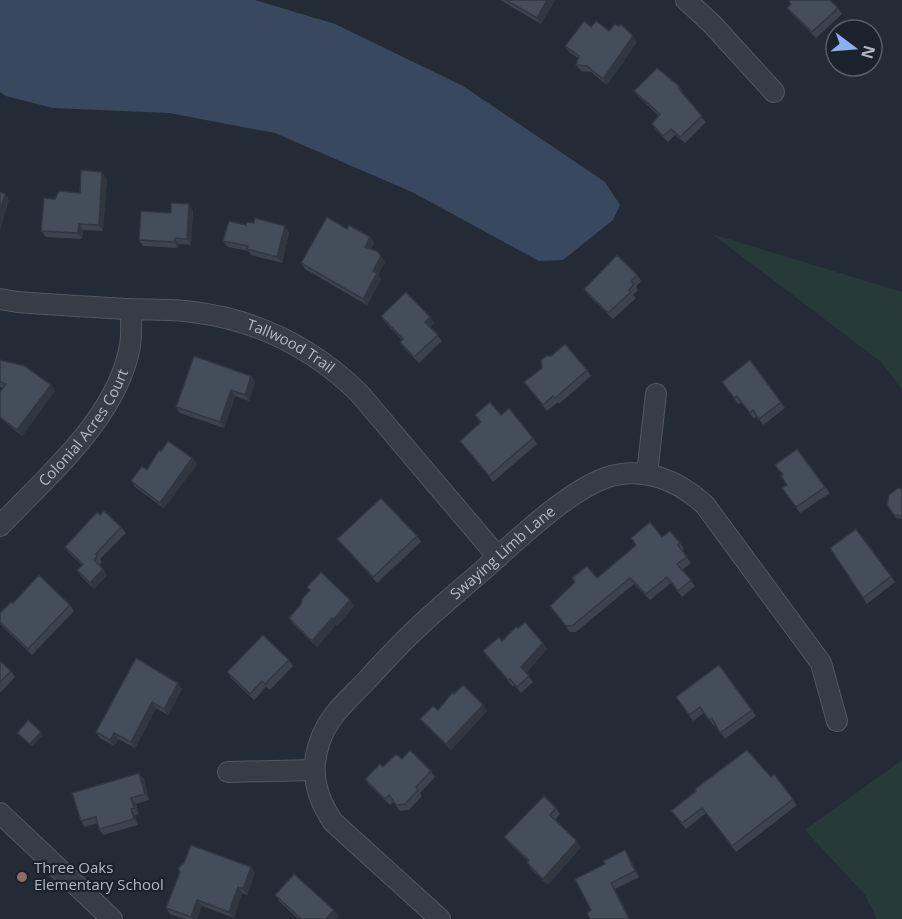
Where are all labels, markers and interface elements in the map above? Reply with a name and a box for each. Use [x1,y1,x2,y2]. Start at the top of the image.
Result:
north arrow [824,18,884,78]
text: N [856,43,881,61]
street label: Tallwood Trail [244,314,339,377]
street label: Colonial Acres Court [33,366,132,490]
street label: Swaying Limb Lane [445,501,559,603]
place label: Three Oaks Elementary School [34,857,164,894]
marker: Three Oaks Elementary School [15,870,29,884]

